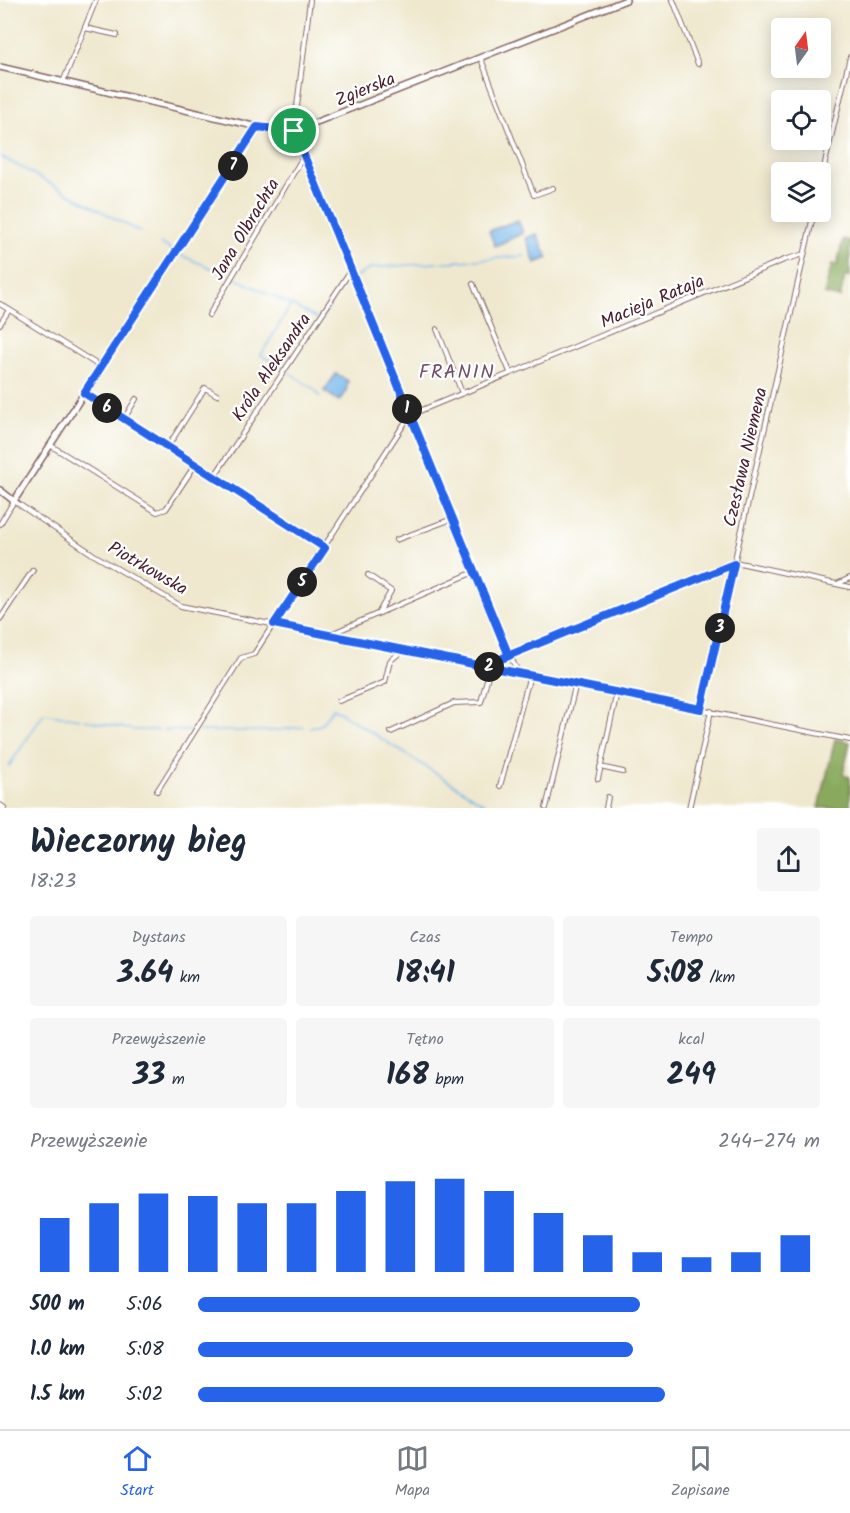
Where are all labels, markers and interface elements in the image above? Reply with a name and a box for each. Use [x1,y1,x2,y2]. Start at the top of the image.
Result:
north arrow [771,18,831,78]
map controls [771,18,831,222]
street label: Zgierska [331,65,400,116]
button: locate [771,90,831,150]
pin [268,105,319,156]
icon: arrive [277,114,310,147]
pin: 7 [218,151,248,181]
text: 7 [229,153,237,178]
button: layers [771,162,831,222]
street label: Jana Olbrachta [204,173,288,286]
street label: Macieja Rataja [596,267,709,337]
street label: Króla Aleksandra [225,308,319,428]
district label: FRANIN [419,357,495,389]
street label: Czesława Niemena [716,385,777,530]
pin: 6 [92,393,122,423]
pin: 1 [392,394,422,424]
text: 6 [103,395,111,420]
text: 1 [405,396,409,421]
street label: Piotrkowska [102,535,193,604]
pin: 5 [287,567,317,597]
text: 5 [298,569,306,594]
pin: 3 [705,613,735,643]
text: 3 [716,615,724,640]
pin: 2 [474,652,504,682]
text: 2 [484,654,494,679]
text: Wieczorny bieg [30,817,247,870]
button: share [757,828,820,891]
text: 18:23 [30,866,76,898]
text: Dystans [132,925,186,950]
text: Czas [410,925,440,950]
text: Tempo [670,925,713,950]
text: 3.64 [117,950,173,998]
text: 18:41 [395,950,455,998]
text: 5:08 [647,950,703,998]
text: km [173,965,200,990]
text: /km [703,965,735,990]
text: Przewyższenie [112,1027,206,1052]
text: Tętno [406,1027,444,1052]
text: kcal [678,1027,704,1052]
text: 33 [133,1052,166,1100]
text: 168 [386,1052,429,1100]
text: 249 [667,1052,716,1100]
text: m [166,1067,185,1092]
text: bpm [429,1067,464,1092]
text: Przewyższenie [30,1126,148,1158]
text: 244–274 m [718,1126,820,1158]
text: 500 m [30,1289,85,1321]
text: 5:06 [126,1289,163,1321]
text: 1.0 km [30,1334,85,1366]
text: 5:08 [126,1334,164,1366]
text: 1.5 km [30,1379,85,1411]
text: 5:02 [126,1379,163,1411]
tab: Start [120,1442,154,1503]
tab: Mapa [395,1442,430,1503]
tab: Zapisane [671,1442,730,1503]

